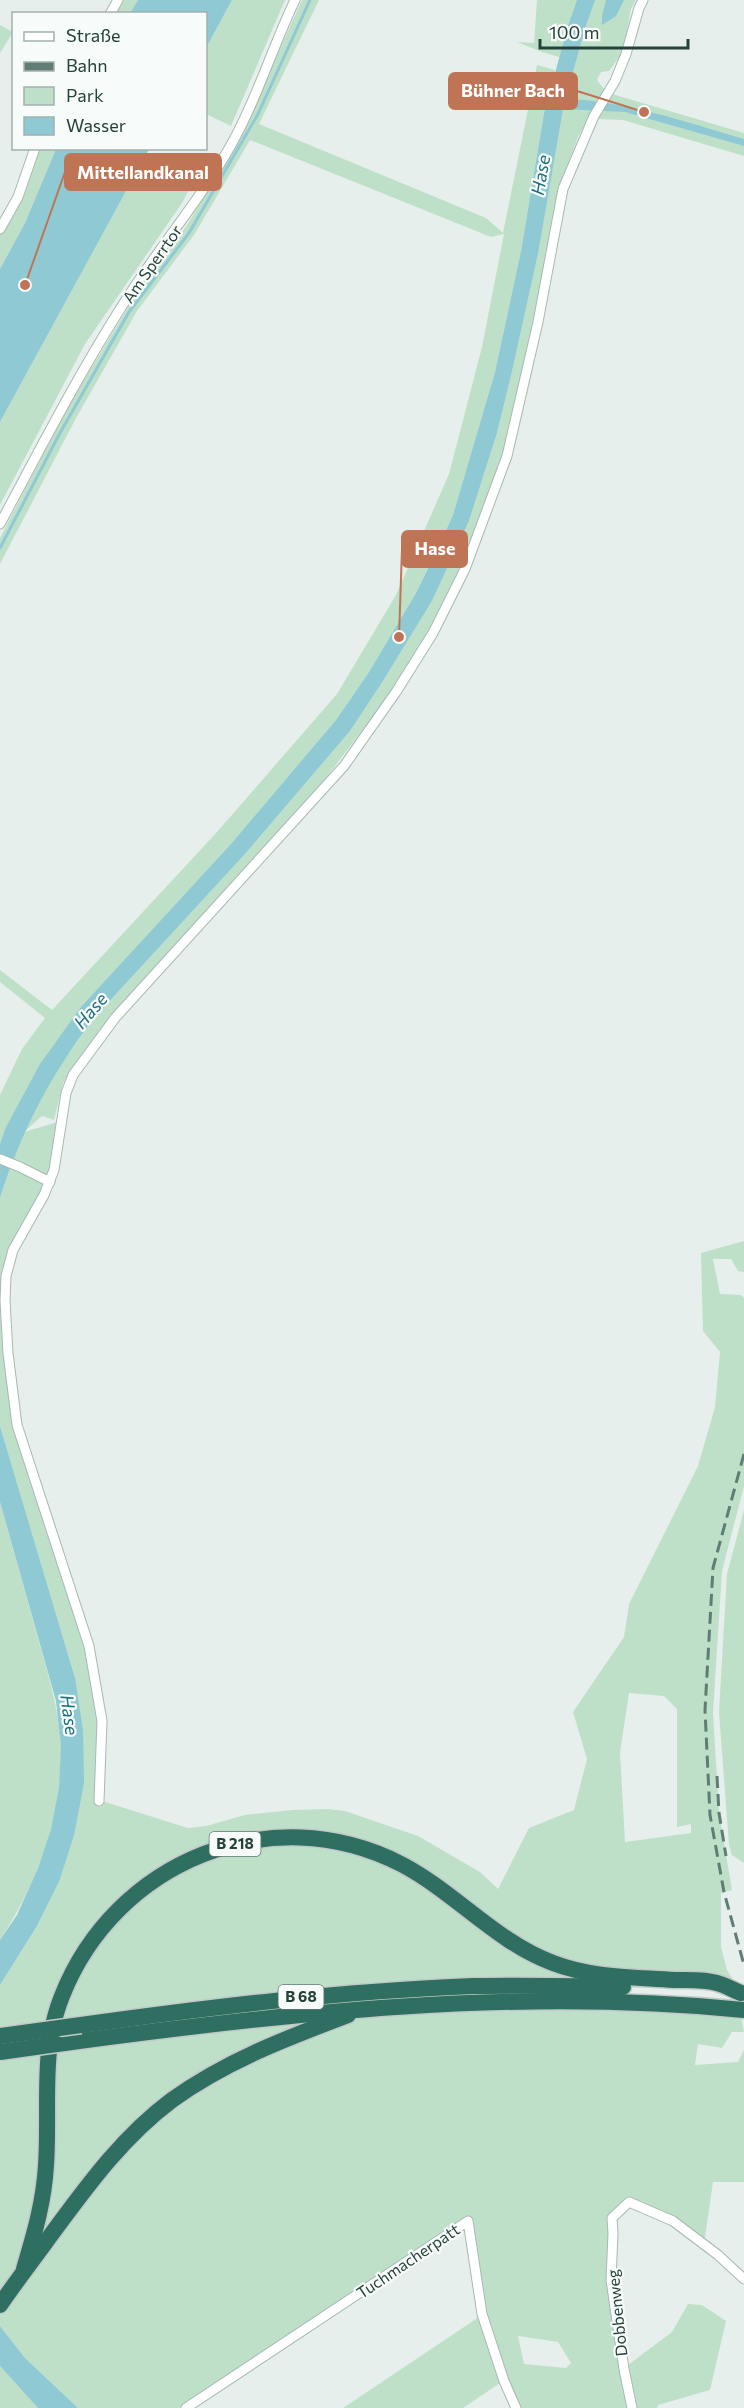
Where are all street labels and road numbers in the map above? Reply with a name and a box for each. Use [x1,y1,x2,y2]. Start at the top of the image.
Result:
street label: Am Sperrtor [118,221,186,306]
road number: B 218 [210,1832,260,1856]
road number: B 68 [278,1985,324,2009]
street label: Tuchmacherpatt [353,2219,463,2302]
street label: Dobbenweg [602,2268,631,2357]

